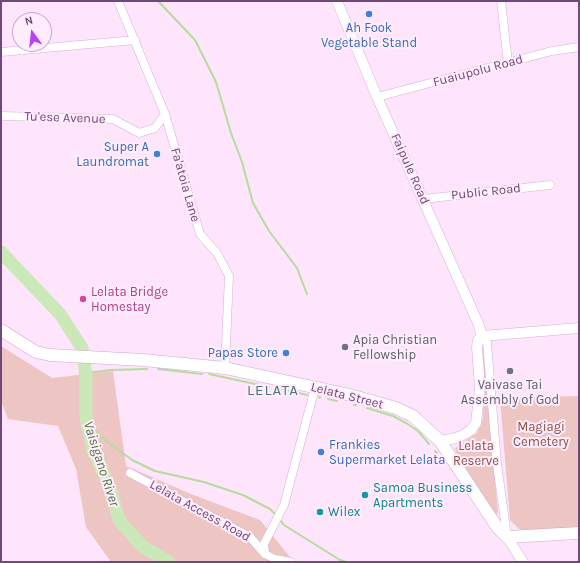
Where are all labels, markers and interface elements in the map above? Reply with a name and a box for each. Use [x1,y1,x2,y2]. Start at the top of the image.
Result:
marker: Ah Fook Vegetable Stand [364,9,374,19]
north arrow [12,12,52,52]
text: N [24,14,35,28]
place label: Ah Fook Vegetable Stand [321,20,417,51]
street label: Fuaiupolu Road [431,51,525,91]
street label: Tu'ese Avenue [24,109,106,127]
street label: Faipule Road [387,131,433,207]
place label: Super A Laundromat [76,139,149,170]
street label: Fa'atoia Lane [167,146,203,224]
marker: Super A Laundromat [152,149,162,159]
street label: Public Road [450,181,522,203]
place label: Lelata Bridge Homestay [91,284,168,315]
marker: Lelata Bridge Homestay [78,294,88,304]
place label: Apia Christian Fellowship [353,332,437,363]
marker: Apia Christian Fellowship [340,342,350,352]
place label: Papas Store [208,345,278,361]
marker: Papas Store [281,348,291,358]
marker: Vaivase Tai Assembly of God [505,366,515,376]
place label: Vaivase Tai Assembly of God [461,377,559,408]
street label: Lelata Street [309,379,385,413]
district label: LELATA [247,382,299,400]
water label: Vaisigano River [79,419,123,509]
park label: Magiagi Cemetery [513,419,569,450]
place label: Frankies Supermarket Lelata [329,437,445,468]
park label: Lelata Reserve [453,438,499,469]
marker: Frankies Supermarket Lelata [316,447,326,457]
street label: Lelata Access Road [147,477,253,545]
place label: Samoa Business Apartments [373,480,472,511]
marker: Samoa Business Apartments [360,490,370,500]
place label: Wilex [328,504,360,520]
marker: Wilex [315,507,325,517]

